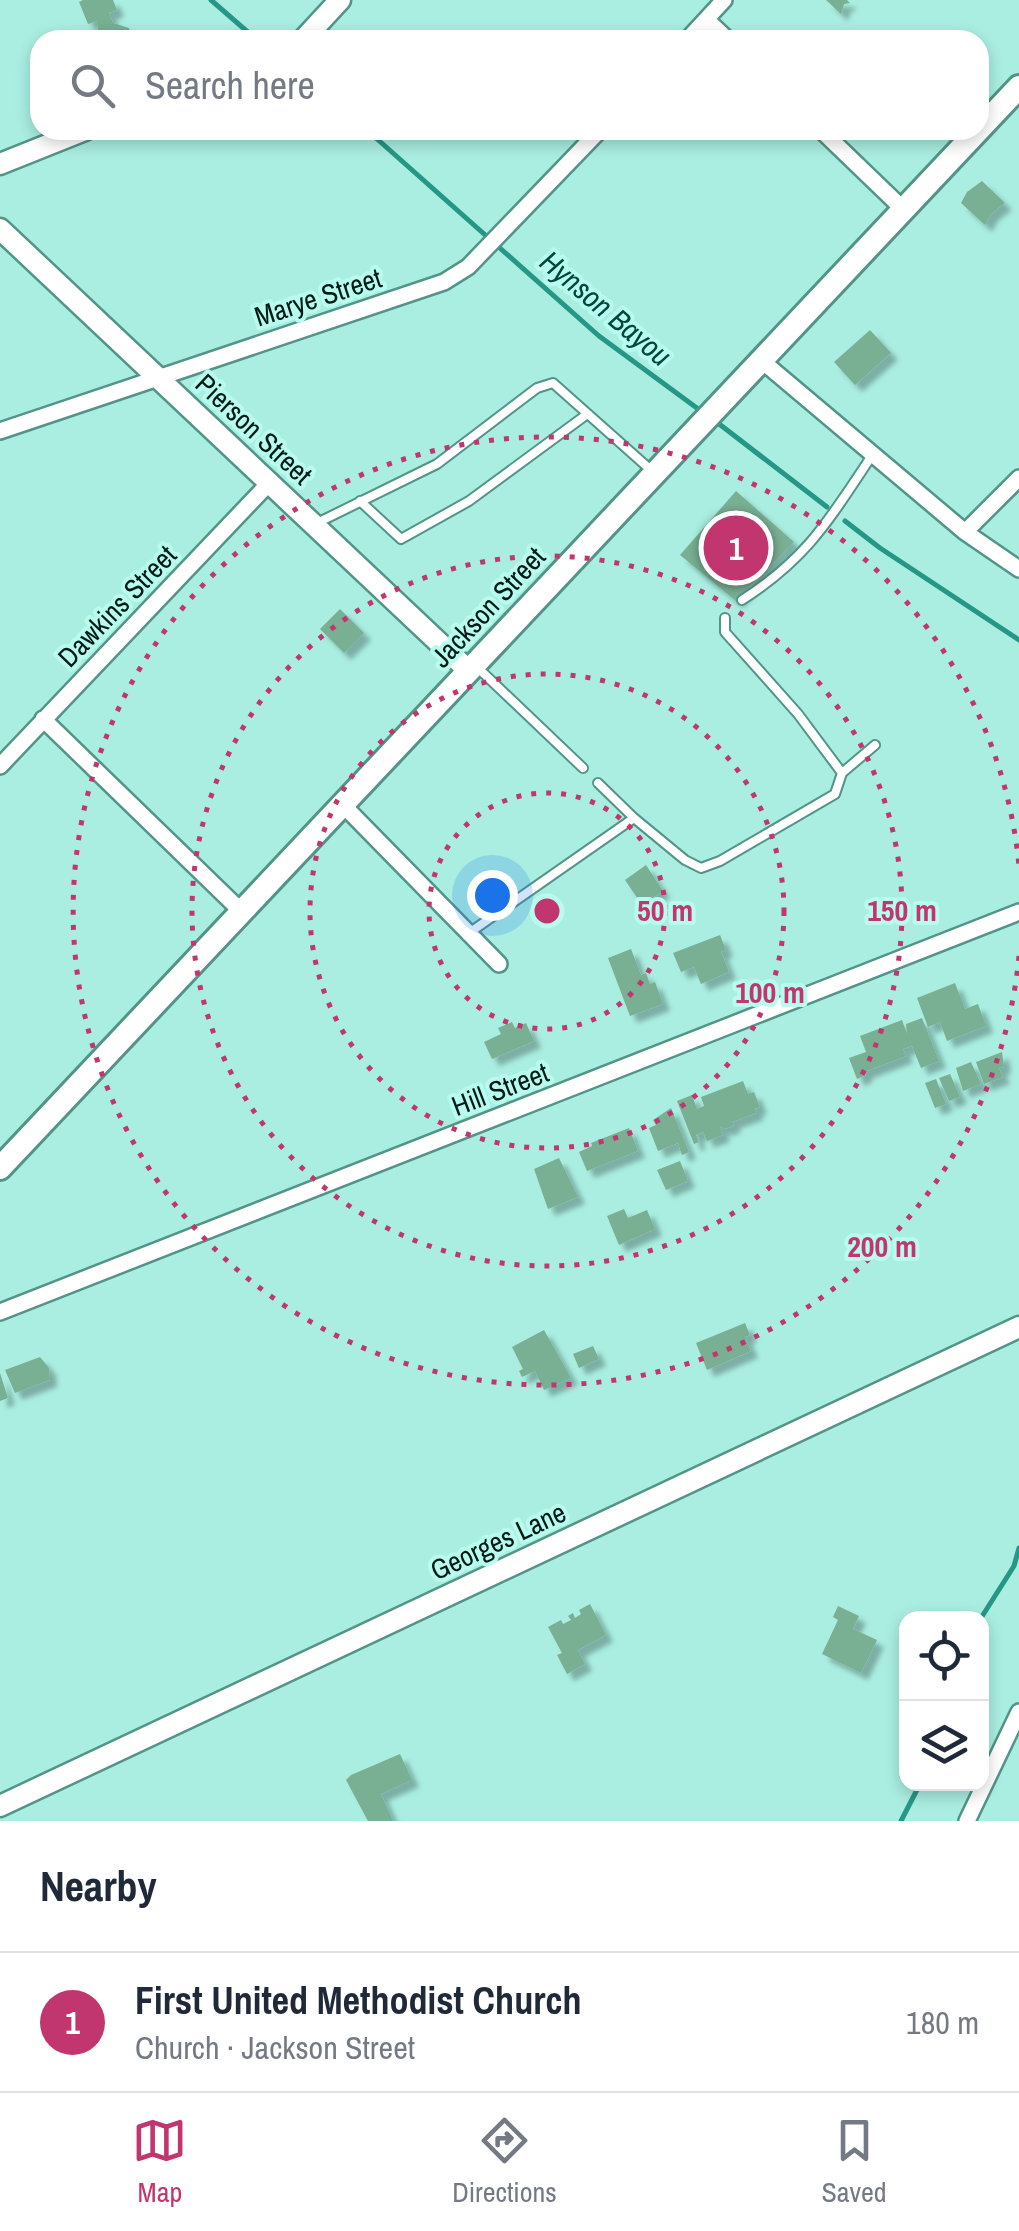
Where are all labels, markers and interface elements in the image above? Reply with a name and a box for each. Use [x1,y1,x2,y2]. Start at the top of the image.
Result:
search box [30,30,989,140]
icon: search [65,58,120,113]
text: Search here [145,60,315,111]
water label: Hynson Bayou [532,241,680,375]
street label: Marye Street [250,259,386,335]
street label: Pierson Street [187,365,321,493]
pin: 1 [704,510,768,586]
street label: Dawkins Street [49,537,185,675]
street label: Jackson Street [422,539,554,675]
your location [467,870,518,921]
text: 50 m [637,890,693,930]
text: 150 m [867,890,937,930]
centre of rings [529,893,565,929]
text: 100 m [735,972,805,1012]
street label: Hill Street [446,1053,554,1125]
text: 200 m [847,1226,917,1266]
street label: Georges Lane [424,1493,572,1589]
map controls [899,1611,989,1791]
button: locate [899,1611,989,1701]
button: layers [899,1701,989,1791]
text: Nearby [40,1858,157,1914]
text: First United Methodist Church [135,1975,582,2026]
text: 1 [65,2001,80,2044]
text: 180 m [906,2001,979,2044]
text: Church · Jackson Street [135,2026,415,2069]
tab: Map [132,2113,187,2211]
tab: Directions [452,2113,557,2211]
tab: Saved [822,2113,887,2211]

